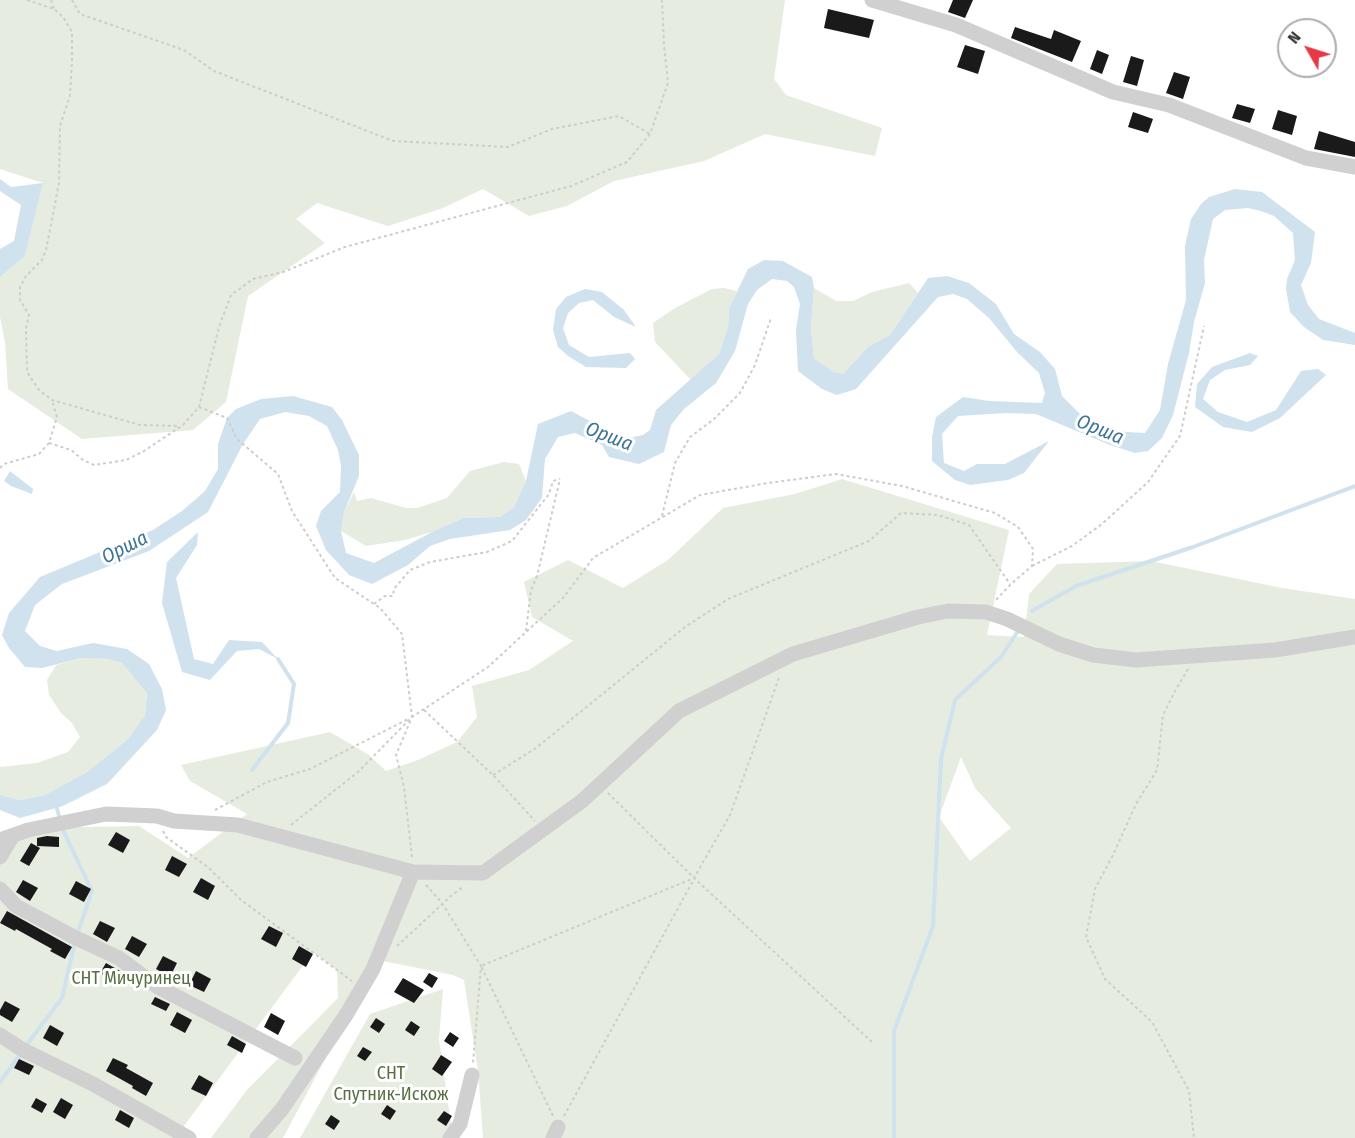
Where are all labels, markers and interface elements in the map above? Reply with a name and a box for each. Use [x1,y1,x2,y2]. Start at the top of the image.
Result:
north arrow [1277,18,1337,78]
text: N [1284,28,1305,47]
water label: Орша [1073,410,1127,450]
water label: Орша [582,417,636,457]
water label: Орша [98,526,152,570]
park label: СНТ Мичуринец [71,968,191,990]
park label: СНТ Спутник-Искож [333,1063,449,1106]

